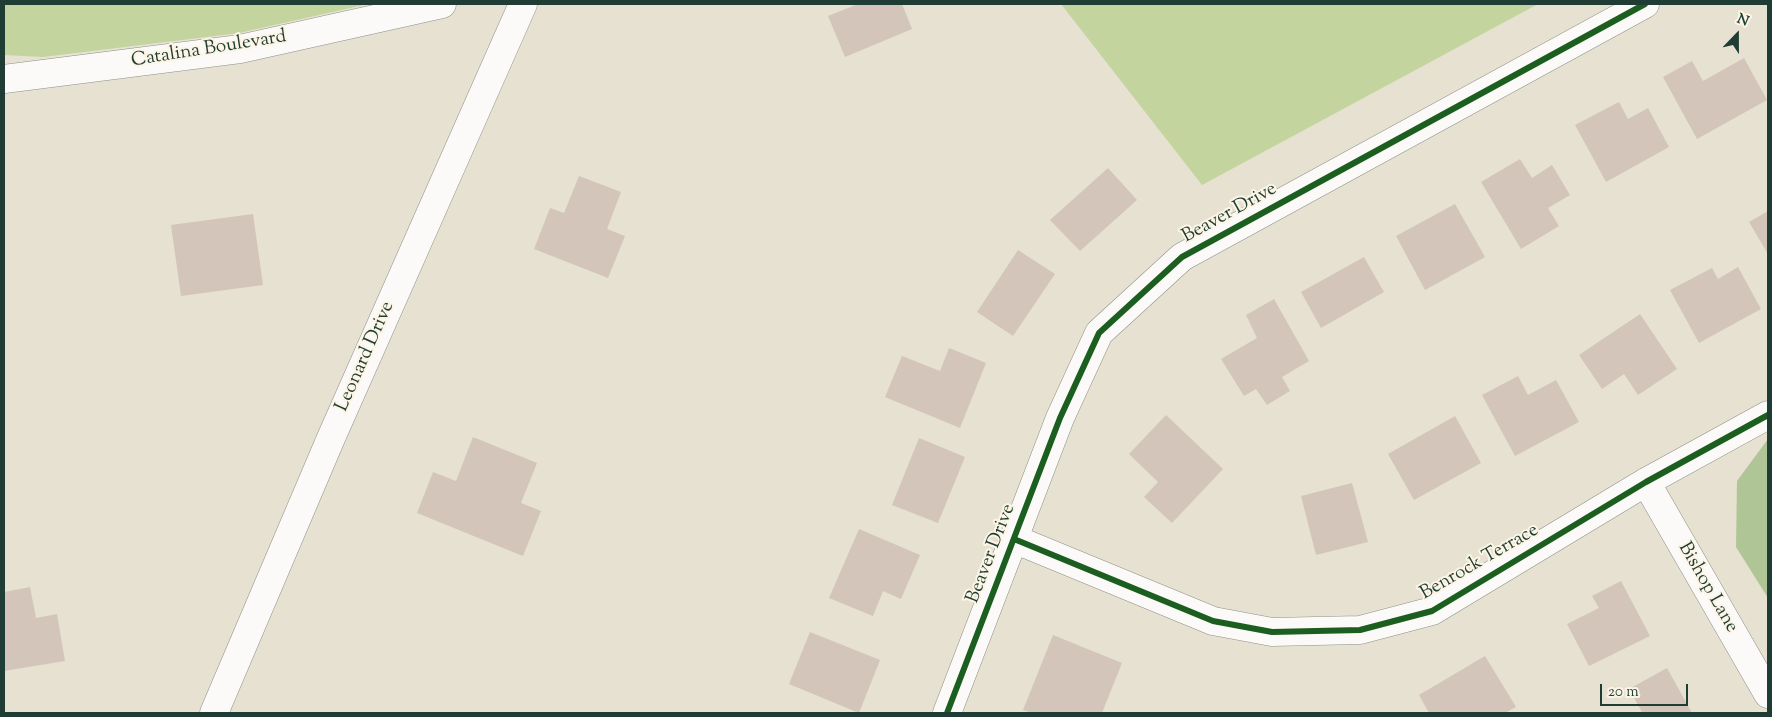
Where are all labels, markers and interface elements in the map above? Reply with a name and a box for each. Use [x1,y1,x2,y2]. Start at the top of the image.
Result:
north arrow [1712,10,1762,60]
text: N [1734,10,1752,32]
street label: Catalina Boulevard [130,26,288,74]
street label: Beaver Drive [1179,179,1281,249]
street label: Leonard Drive [332,298,400,416]
street label: Beaver Drive [963,501,1021,607]
street label: Benrock Terrace [1417,520,1543,606]
street label: Bishop Lane [1672,539,1742,637]
scale bar [1602,674,1690,706]
text: 20 m [1608,682,1639,703]

